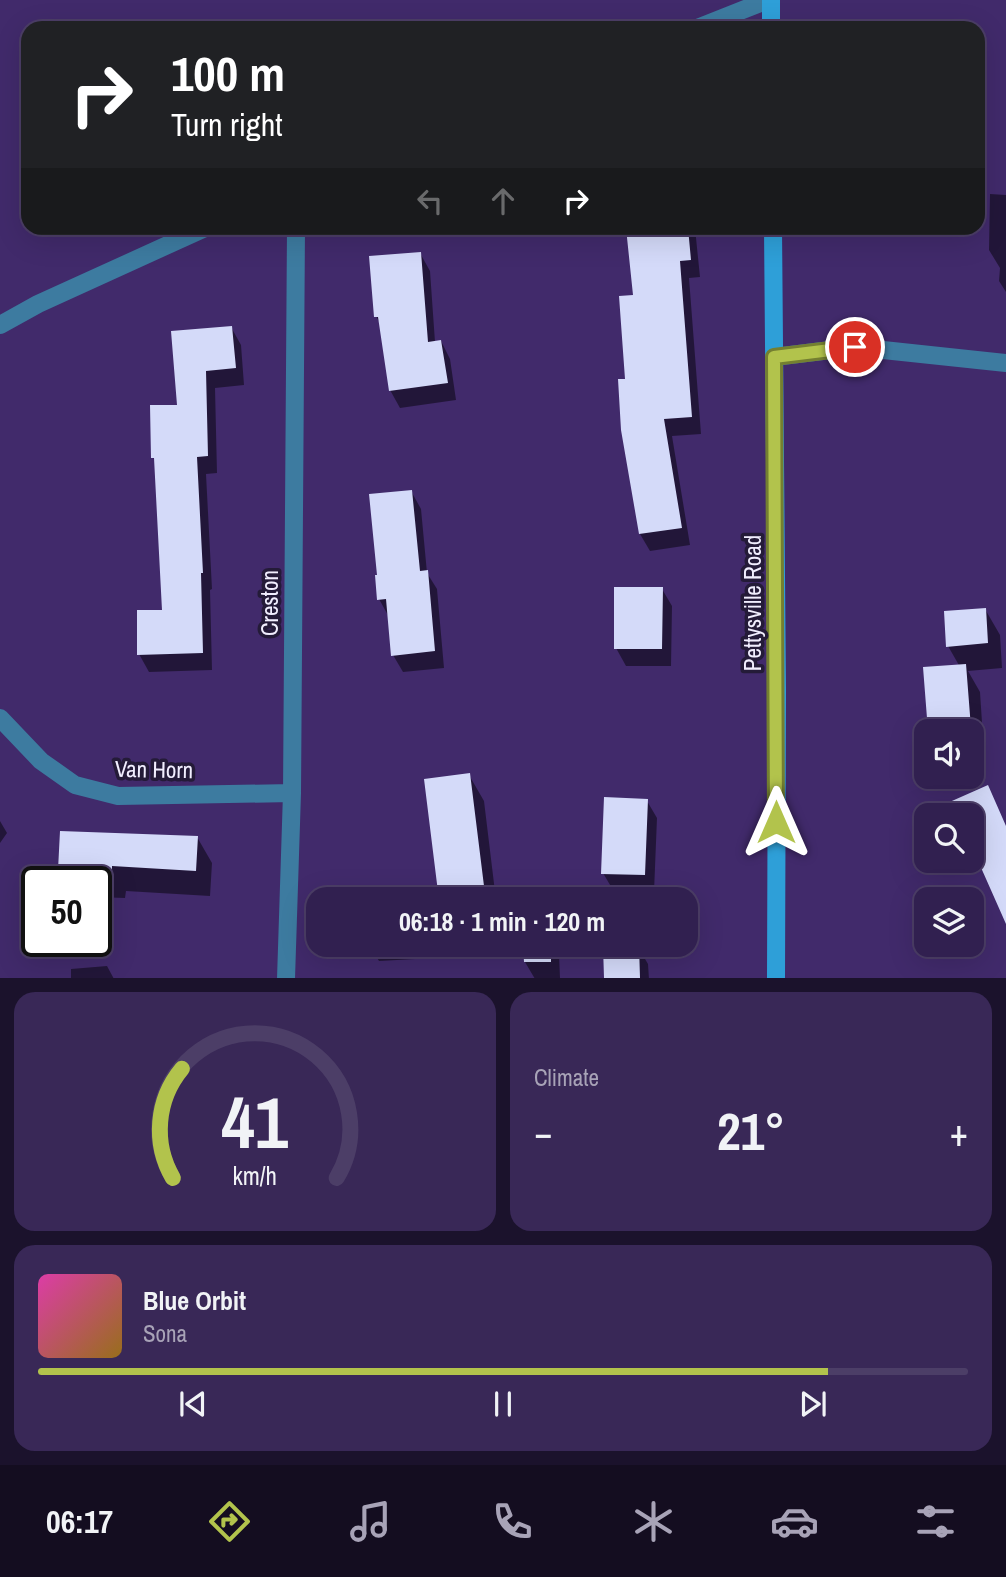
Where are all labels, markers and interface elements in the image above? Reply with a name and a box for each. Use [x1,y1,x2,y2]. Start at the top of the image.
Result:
text: 100 m [171,40,285,106]
icon: right [56,49,147,140]
text: Turn right [171,103,283,146]
icon: left [411,182,449,220]
icon: ahead [484,182,522,220]
icon: right [557,182,595,220]
pin [825,317,885,377]
icon: arrive [836,328,874,366]
street label: Pettysville Road [737,535,768,671]
street label: Creston [254,570,285,636]
map controls [914,719,984,957]
button: sound [914,719,984,789]
street label: Van Horn [115,753,193,785]
position arrow [739,785,813,859]
button: search [914,803,984,873]
speed limit sign: 50 [21,866,112,957]
button: layers [914,887,984,957]
text: 06:18 · 1 min · 120 m [399,904,605,939]
text: Climate [534,1062,599,1093]
text: 41 [222,1073,289,1171]
text: 21° [717,1096,785,1166]
text: − [534,1107,552,1158]
text: + [950,1107,968,1158]
text: km/h [233,1158,277,1192]
text: Blue Orbit [143,1283,246,1318]
text: Sona [143,1318,187,1349]
icon: previous [174,1385,212,1423]
icon: pause [484,1385,522,1423]
icon: next [794,1385,832,1423]
icon: directions [205,1497,254,1546]
icon: music [346,1497,395,1546]
icon: phone [488,1497,537,1546]
icon: climate [629,1497,678,1546]
icon: car [770,1497,819,1546]
icon: filters [911,1497,960,1546]
text: 06:17 [46,1500,113,1543]

